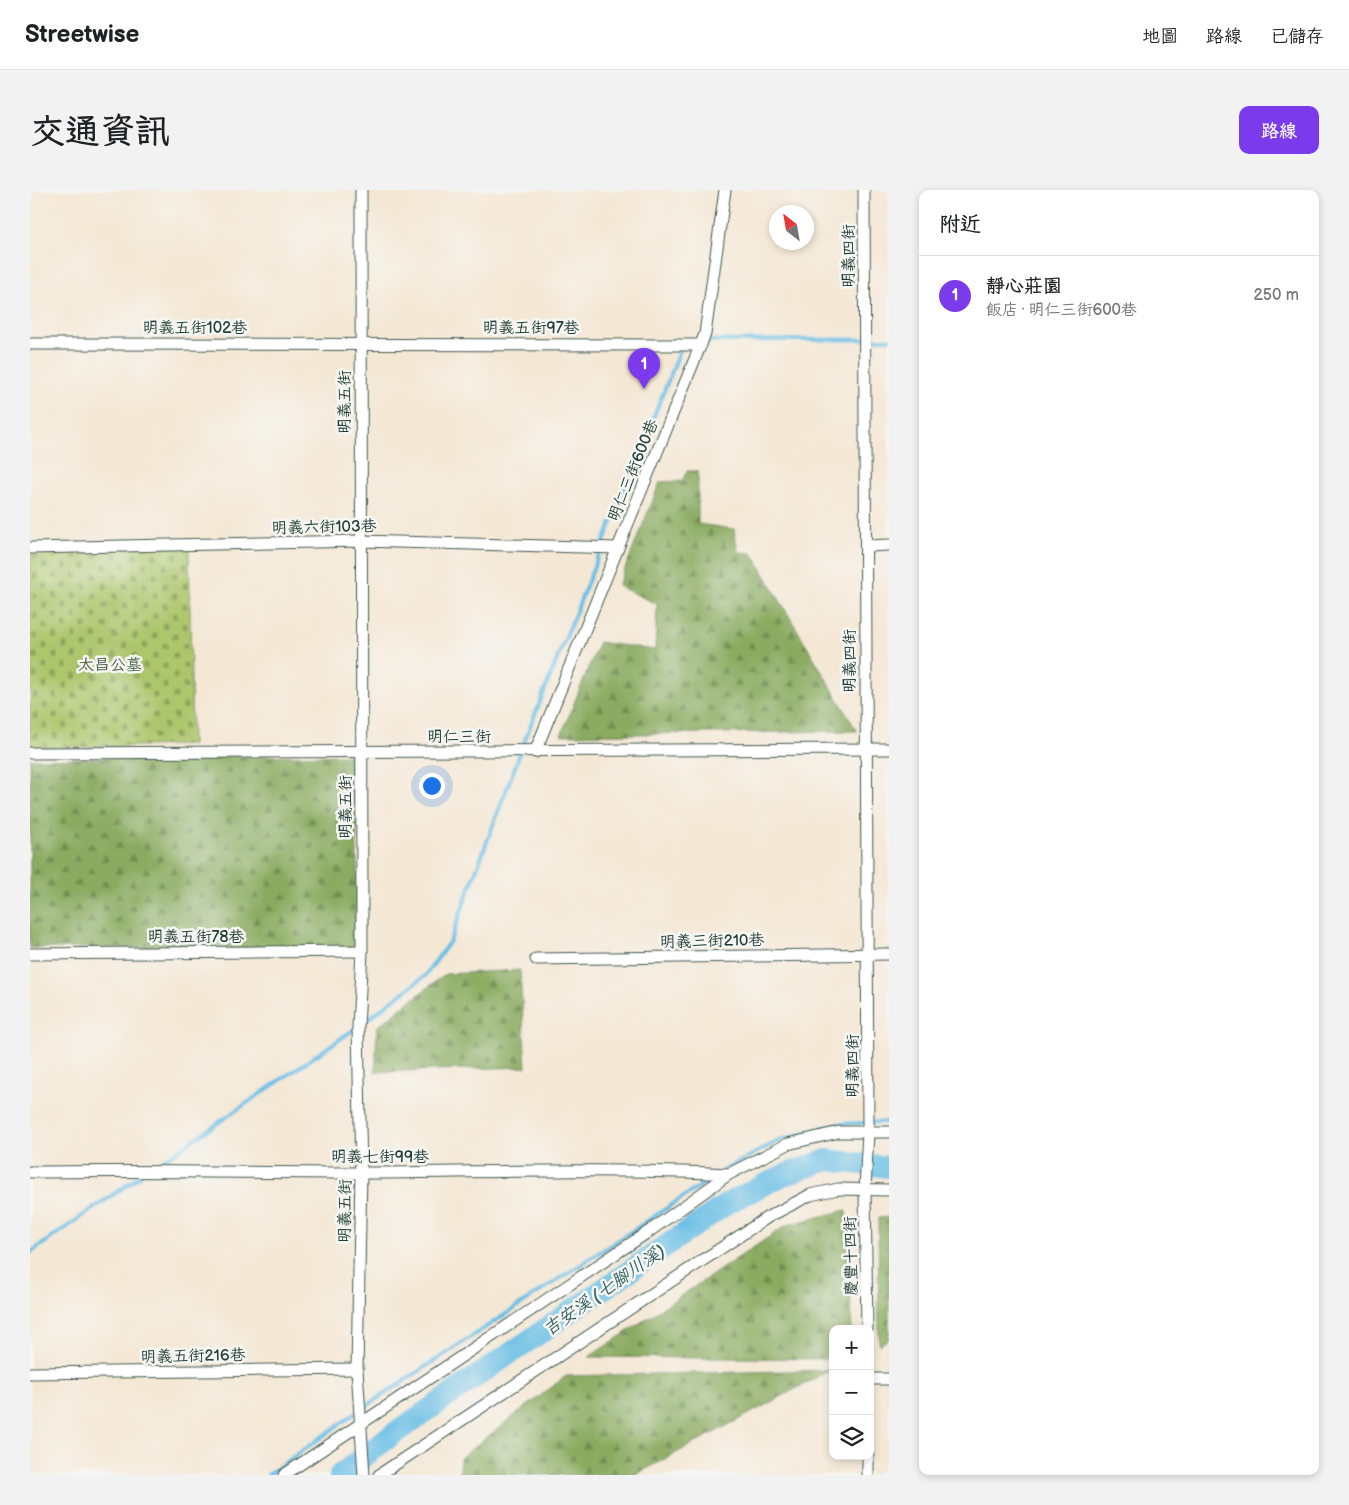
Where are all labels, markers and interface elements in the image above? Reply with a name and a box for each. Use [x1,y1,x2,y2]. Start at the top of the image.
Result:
text: Streetwise [25,20,139,49]
text: 地圖 [1142,26,1178,47]
text: 路線 [1206,26,1242,47]
text: 已儲存 [1270,26,1324,47]
button: 路線 [1239,106,1319,154]
text: 交通資訊 [30,111,170,154]
north arrow [769,205,814,250]
text: 附近 [939,212,981,237]
street label: 明義四街 [840,224,859,288]
text: 靜心莊園 [986,275,1062,298]
text: 1 [952,286,958,305]
text: 250 m [1253,286,1299,305]
text: 飯店 · 明仁三街600巷 [986,301,1137,320]
street label: 明義五街102巷 [142,319,248,338]
street label: 明義五街97巷 [482,319,580,338]
pin: 1 [628,348,660,389]
street label: 明義五街 [336,370,355,434]
street label: 明仁三街600巷 [604,417,663,524]
street label: 明義六街103巷 [271,517,377,538]
street label: 明義四街 [841,629,860,693]
park label: 太昌公墓 [78,656,142,675]
street label: 明仁三街 [427,728,491,747]
your location [419,773,445,799]
street label: 明義五街 [337,775,356,839]
street label: 明義五街78巷 [147,928,245,947]
street label: 明義三街210巷 [659,931,765,952]
street label: 明義四街 [844,1034,863,1098]
street label: 明義七街99巷 [331,1148,429,1167]
street label: 明義五街 [335,1179,356,1243]
street label: 慶豐十四街 [841,1216,862,1296]
water label: 吉安溪 (七腳川溪) [539,1240,670,1340]
map controls [829,1325,874,1460]
button: + [829,1325,874,1370]
street label: 明義五街216巷 [140,1346,246,1367]
button: − [829,1370,874,1415]
button: layers [829,1415,874,1460]

